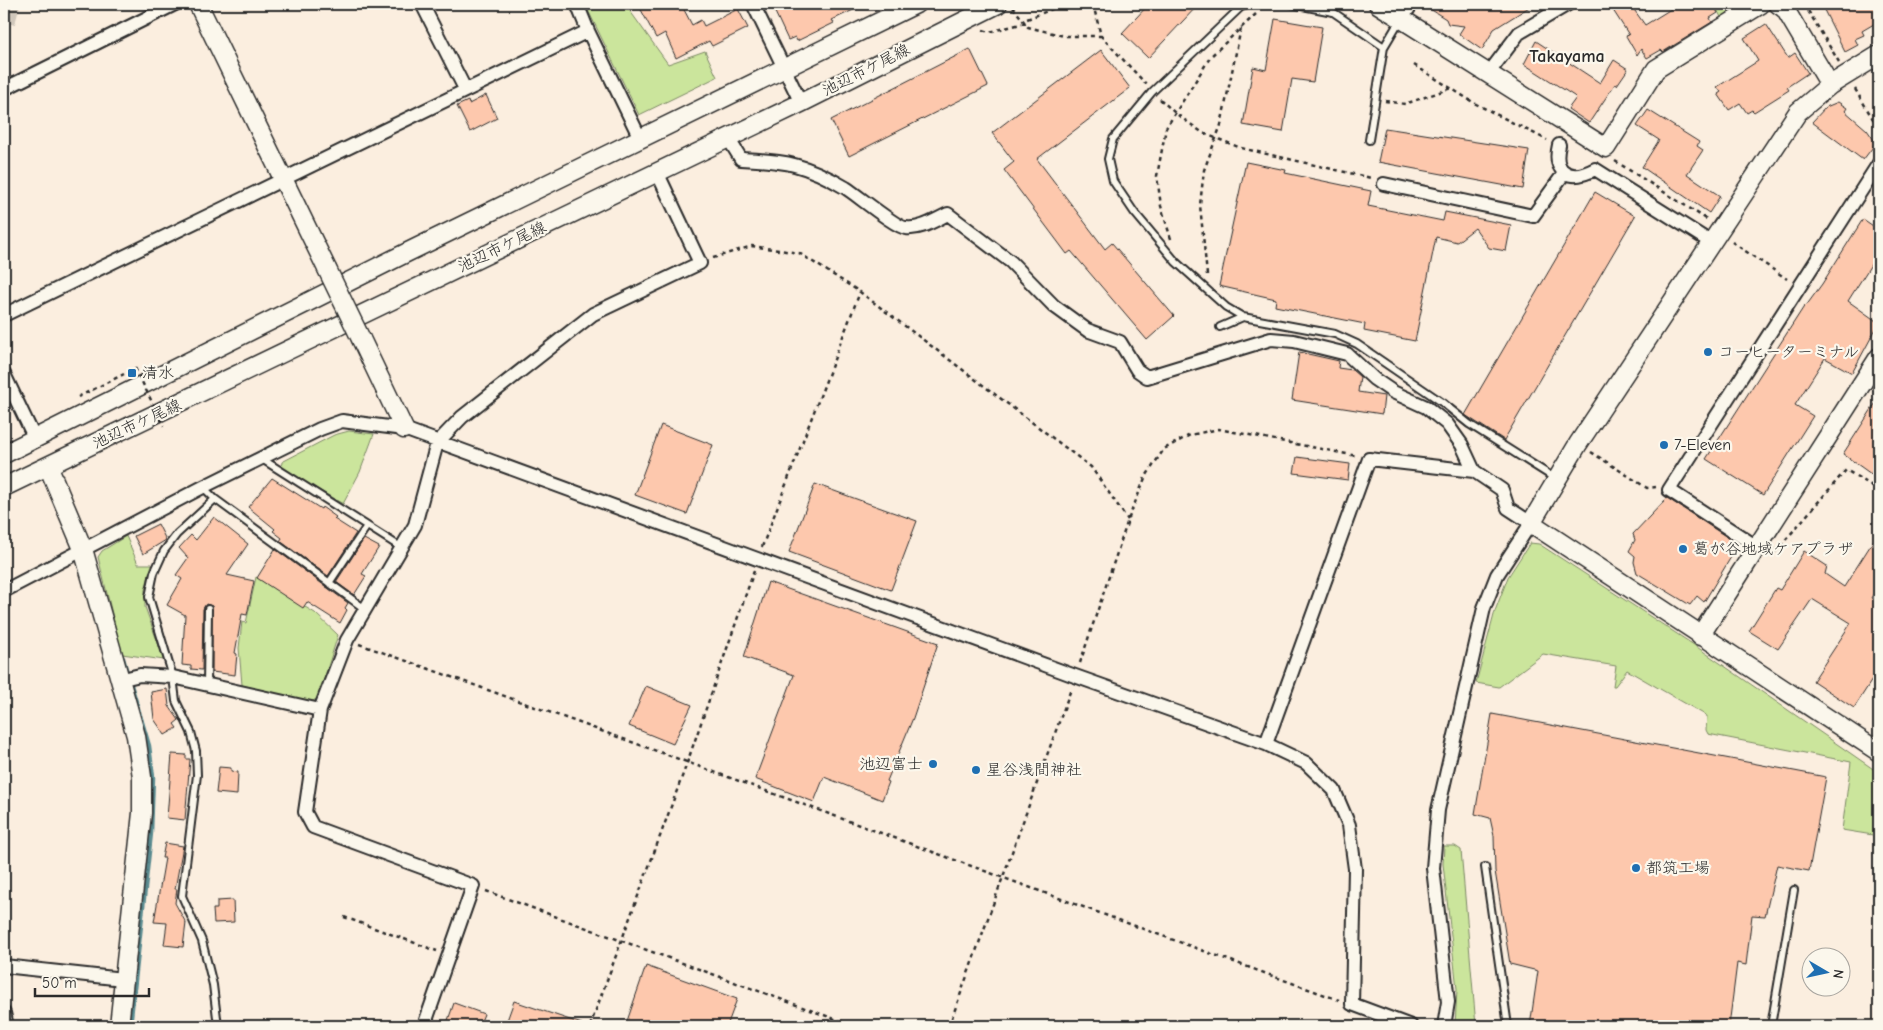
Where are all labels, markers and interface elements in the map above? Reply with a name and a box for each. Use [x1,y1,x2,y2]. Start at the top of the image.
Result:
street label: 池辺市ケ尾線 [819,40,913,100]
district label: Takayama [1529,46,1605,67]
street label: 池辺市ケ尾線 [455,218,549,276]
place label: コーヒーターミナル [1718,343,1859,361]
marker: コーヒーターミナル [1702,346,1714,358]
place label: 清水 [142,364,174,382]
marker: 清水 [126,367,138,379]
street label: 池辺市ケ尾線 [90,396,184,452]
place label: 7-Eleven [1674,436,1731,454]
marker: 7-Eleven [1658,439,1670,451]
place label: 葛が谷地域ケアプラザ [1693,540,1853,558]
marker: 葛が谷地域ケアプラザ [1677,543,1689,555]
place label: 池辺富士 [859,755,923,773]
marker: 池辺富士 [927,758,939,770]
place label: 星谷浅間神社 [986,761,1082,779]
marker: 星谷浅間神社 [970,764,982,776]
place label: 都筑工場 [1646,859,1710,877]
marker: 都筑工場 [1630,862,1642,874]
north arrow [1800,948,1850,998]
scale bar [35,965,149,997]
text: N [1829,968,1847,980]
text: 50 m [42,974,77,992]

